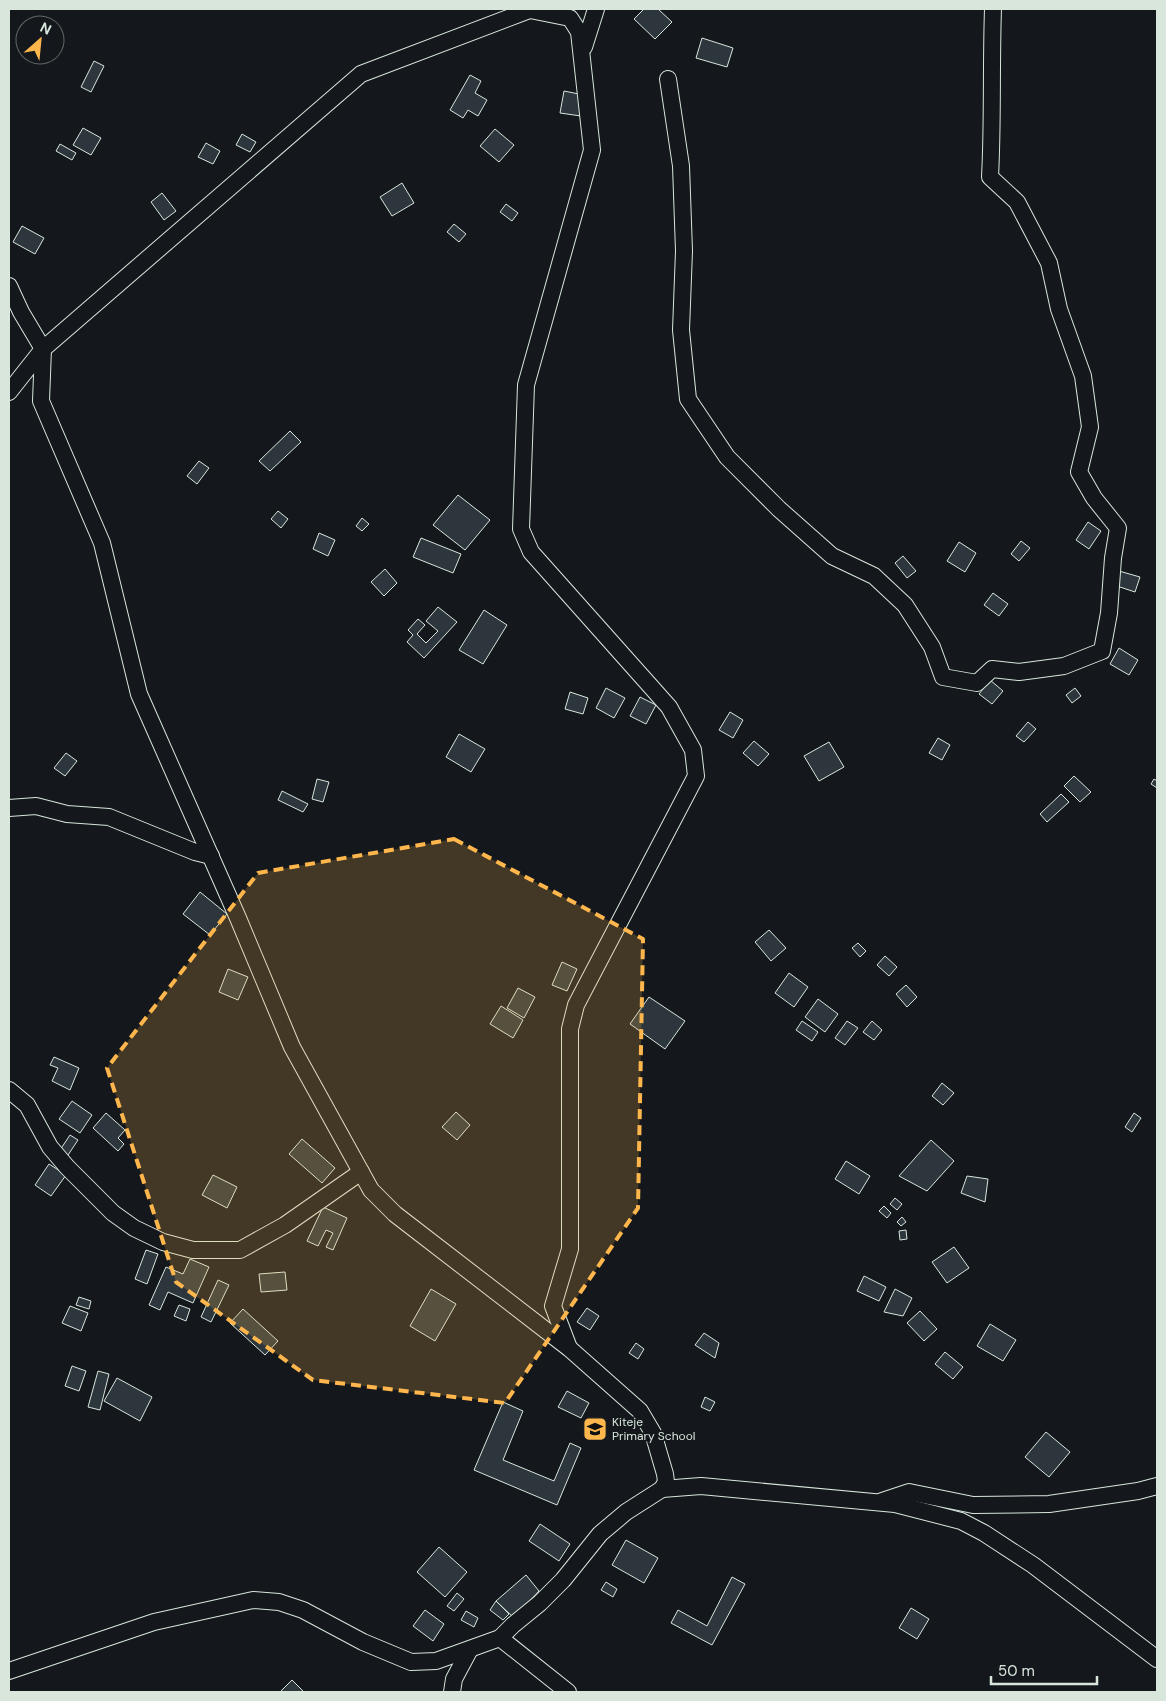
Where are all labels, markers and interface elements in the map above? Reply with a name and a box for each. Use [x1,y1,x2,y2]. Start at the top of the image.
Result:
north arrow [15,15,65,65]
text: N [37,18,55,39]
place label: Kiteje Primary School [612,1414,695,1444]
school or university icon: Kiteje Primary School [582,1416,608,1442]
scale bar [991,1654,1097,1686]
text: 50 m [998,1661,1035,1681]

